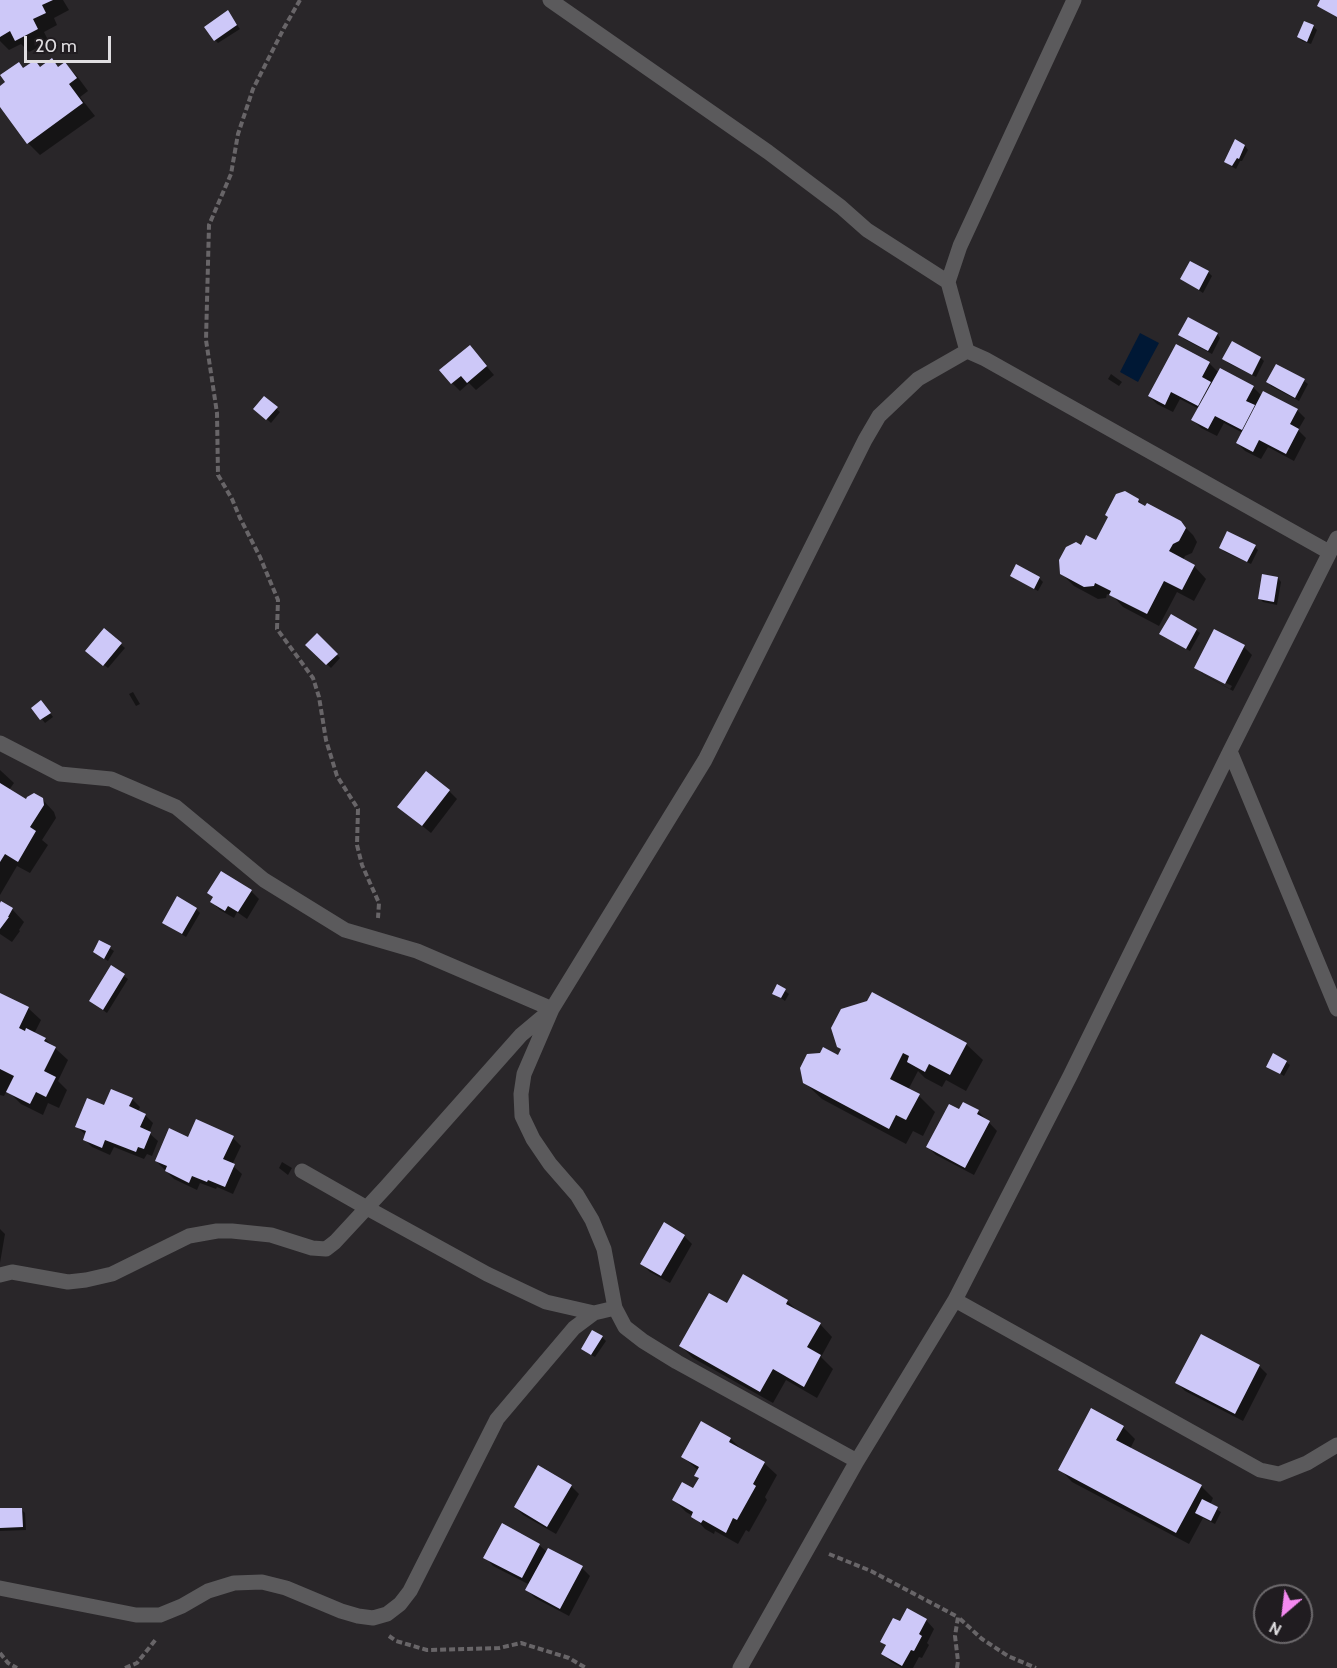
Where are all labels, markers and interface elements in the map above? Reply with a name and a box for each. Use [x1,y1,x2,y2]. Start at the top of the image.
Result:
scale bar [27,24,114,62]
text: 20 m [35,35,77,57]
north arrow [1253,1584,1313,1644]
text: N [1266,1618,1285,1640]

